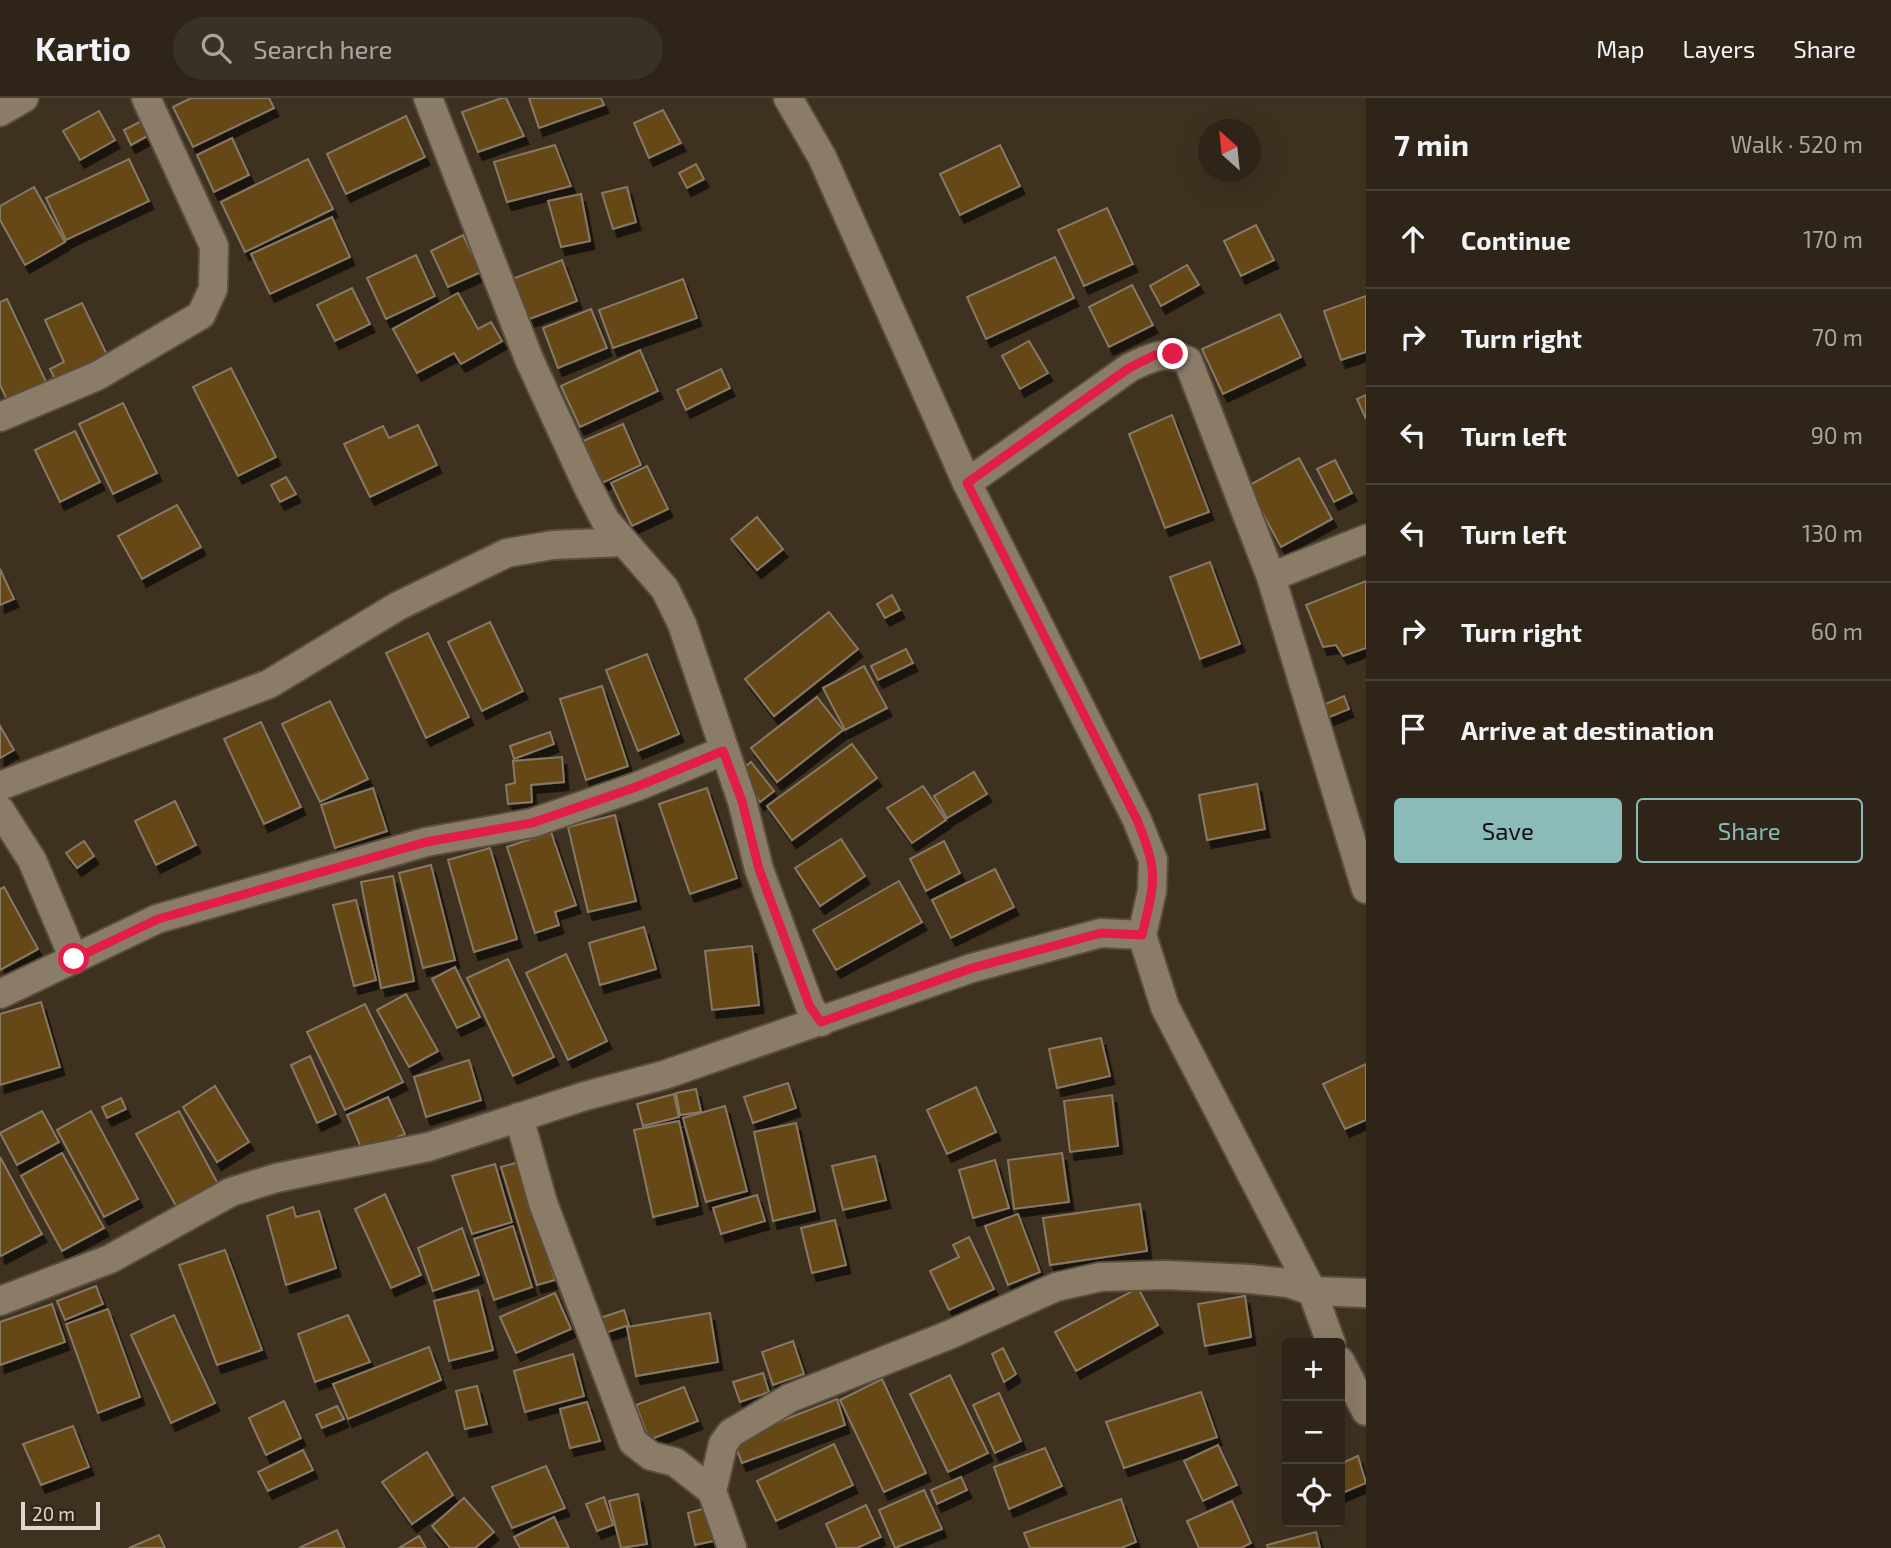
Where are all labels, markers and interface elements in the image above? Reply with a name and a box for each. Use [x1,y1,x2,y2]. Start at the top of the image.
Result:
search box [173,17,663,80]
text: Kartio [35,28,131,68]
icon: search [197,29,235,67]
text: Search here [253,33,393,64]
text: Map [1596,34,1644,63]
text: Layers [1682,34,1755,63]
text: Share [1793,34,1856,63]
north arrow [1198,119,1261,182]
text: 7 min [1394,126,1469,162]
text: Walk · 520 m [1730,130,1863,158]
icon: ahead [1394,220,1432,258]
text: Continue [1461,224,1571,255]
text: 170 m [1803,225,1863,253]
icon: right [1394,318,1432,356]
text: Turn right [1461,322,1582,353]
text: 70 m [1812,323,1863,351]
route end [1157,338,1188,369]
icon: left [1394,416,1432,454]
text: Turn left [1461,420,1567,451]
text: 90 m [1811,421,1863,449]
icon: left [1394,514,1432,552]
text: Turn left [1461,518,1567,549]
text: 130 m [1802,519,1863,547]
icon: right [1394,612,1432,650]
text: Turn right [1461,616,1582,647]
text: 60 m [1811,617,1863,645]
icon: arrive [1394,710,1432,748]
text: Arrive at destination [1461,714,1714,745]
button: Save [1394,798,1622,863]
button: Share [1636,798,1863,863]
route start [58,943,89,974]
map controls [1282,1338,1345,1527]
button: + [1282,1338,1345,1401]
button: − [1282,1401,1345,1464]
button: locate [1282,1464,1345,1527]
scale bar [21,1499,100,1531]
text: 20 m [32,1502,75,1525]

